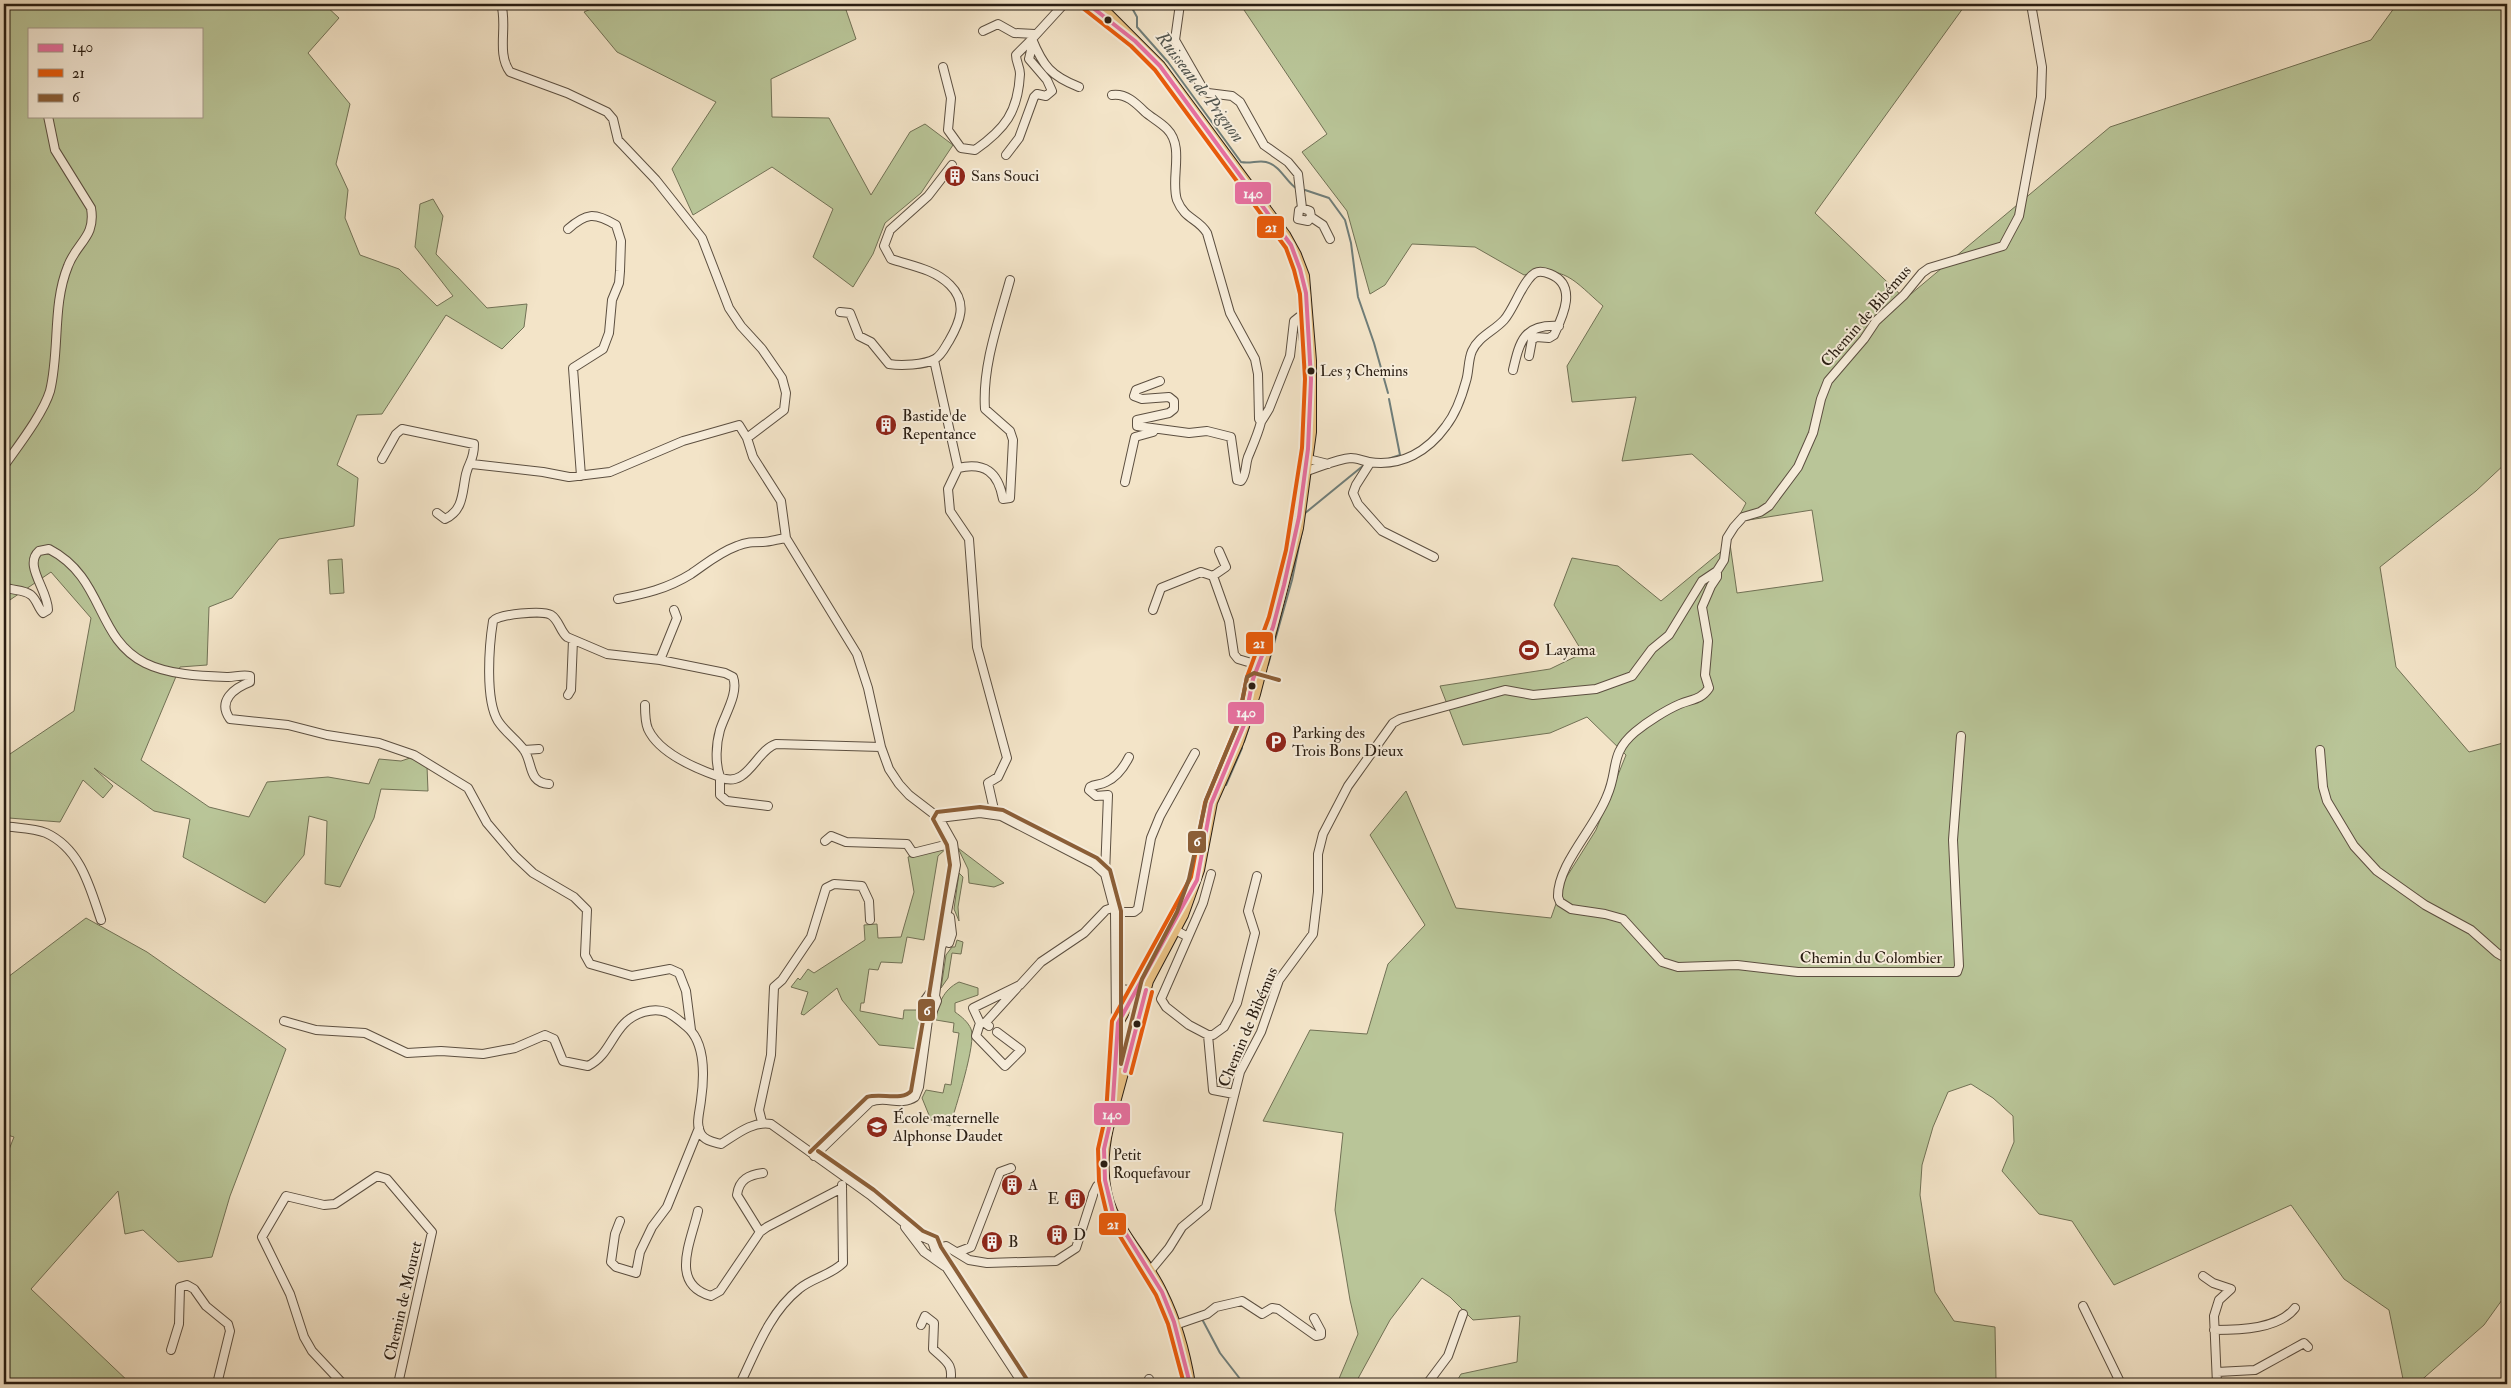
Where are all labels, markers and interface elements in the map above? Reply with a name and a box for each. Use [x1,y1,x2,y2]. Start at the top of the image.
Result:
unlabelled marker [1103,15,1113,25]
water label: Ruisseau de Prignon [1150,26,1249,147]
legend [28,28,202,118]
text: 140 [72,38,93,57]
text: 21 [72,64,85,83]
text: 6 [72,88,81,107]
building icon: Sans Souci [943,164,967,188]
place label: Sans Souci [971,166,1039,186]
line badge: 140 [1234,181,1272,205]
text: 140 [1243,185,1263,202]
line badge: 21 [1256,215,1285,239]
text: 21 [1265,219,1277,236]
street label: Chemin de Bibémus [1816,261,1916,371]
place label: Les 3 Chemins [1320,362,1408,381]
marker: Les 3 Chemins [1306,366,1316,376]
place label: Bastide de Repentance [902,406,976,445]
building icon: Bastide de Repentance [874,413,898,437]
line badge: 21 [1245,631,1274,655]
text: 21 [1253,635,1265,652]
sports icon: Layama [1517,638,1541,662]
place label: Layama [1545,640,1596,660]
unlabelled marker [1247,681,1257,691]
line badge: 140 [1227,701,1265,725]
text: 140 [1236,704,1256,721]
place label: Parking des Trois Bons Dieux [1292,723,1403,761]
parking icon: Parking des Trois Bons Dieux [1264,730,1288,754]
line badge: 6 [1187,830,1207,854]
text: 6 [1193,833,1201,850]
street label: Chemin du Colombier [1800,948,1942,968]
street label: Chemin de Bibémus [1214,964,1282,1090]
line badge: 6 [917,998,936,1022]
text: 6 [923,1002,931,1019]
unlabelled marker [1132,1019,1142,1029]
line badge: 140 [1093,1102,1131,1126]
text: 140 [1102,1106,1122,1123]
place label: École maternelle Alphonse Daudet [892,1107,1003,1147]
school or university icon: École maternelle Alphonse Daudet [865,1115,889,1139]
place label: Petit Roquefavour [1113,1146,1191,1183]
marker: Petit Roquefavour [1099,1159,1109,1169]
building icon: A [1000,1173,1024,1197]
place label: A [1027,1175,1038,1195]
building icon: E [1063,1187,1087,1211]
place label: E [1047,1189,1059,1209]
line badge: 21 [1098,1212,1127,1236]
text: 21 [1107,1216,1119,1233]
building icon: D [1045,1223,1069,1247]
place label: D [1073,1225,1086,1245]
building icon: B [980,1230,1004,1254]
place label: B [1008,1232,1018,1252]
street label: Chemin de Mouret [380,1239,426,1363]

